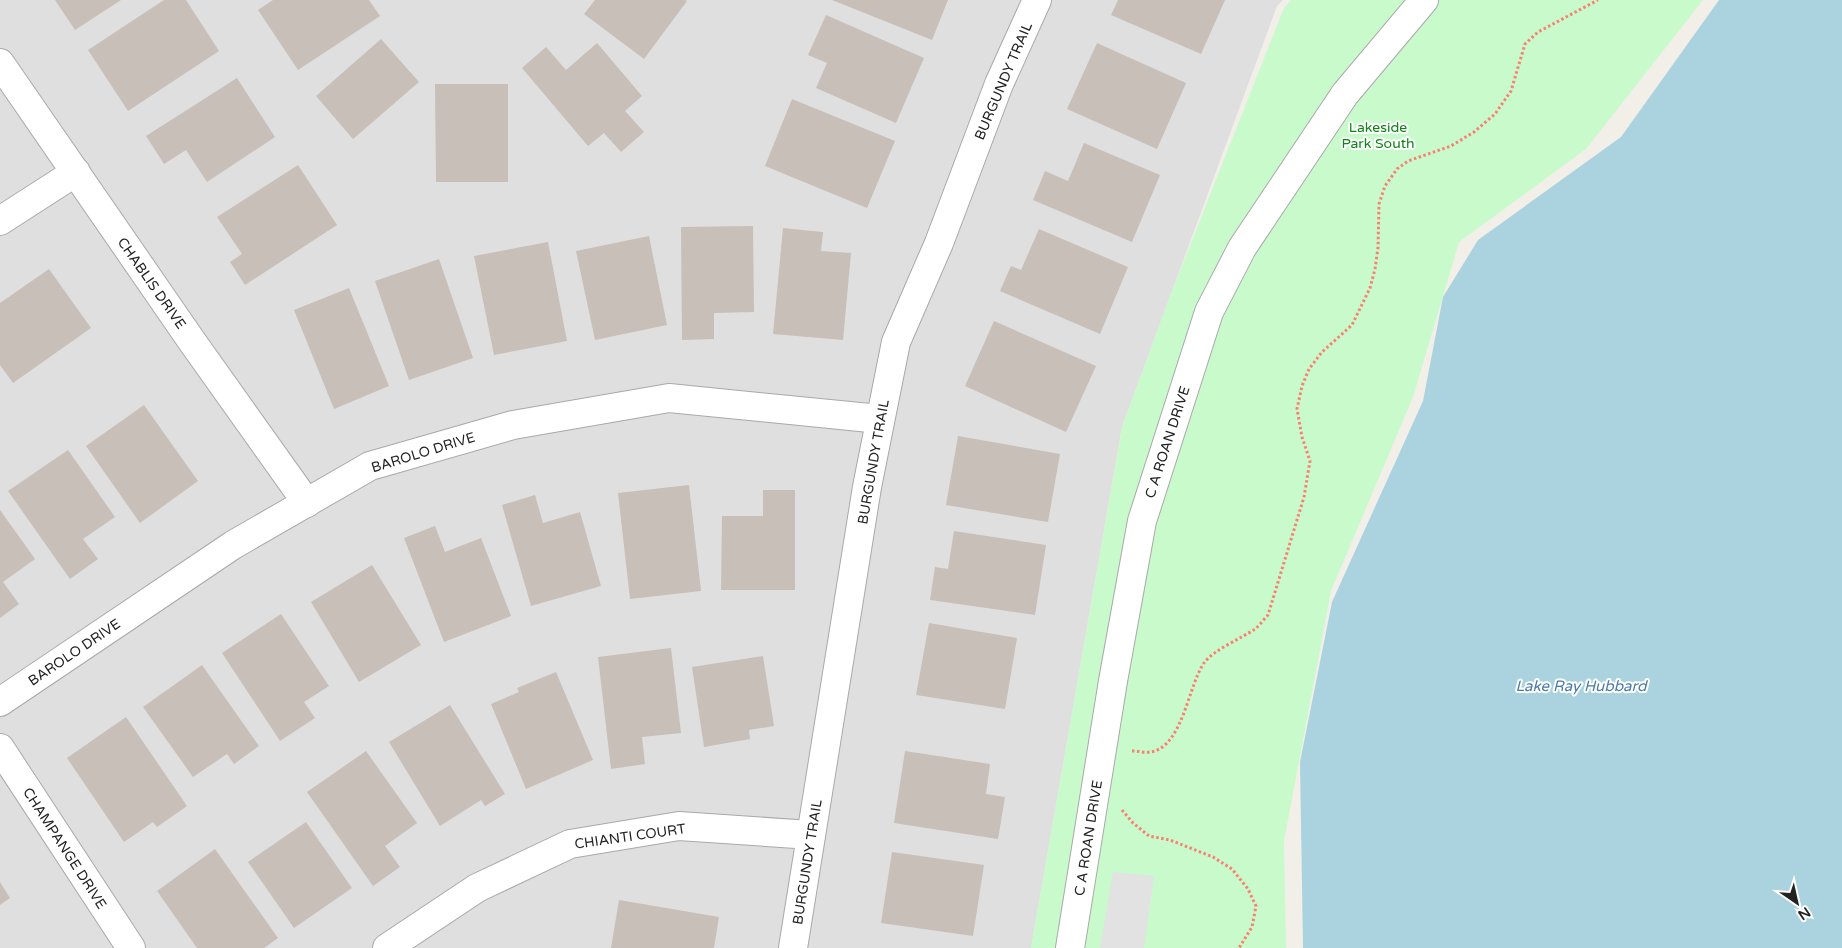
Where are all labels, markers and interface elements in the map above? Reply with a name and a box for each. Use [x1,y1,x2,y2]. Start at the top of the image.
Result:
street label: BURGUNDY TRAIL [971,20,1036,143]
park label: Lakeside Park South [1341,119,1415,152]
street label: CHABLIS DRIVE [114,234,190,332]
street label: C A ROAN DRIVE [1141,384,1194,500]
street label: BURGUNDY TRAIL [854,398,893,526]
street label: BAROLO DRIVE [369,429,477,476]
street label: BAROLO DRIVE [25,615,124,690]
water label: Lake Ray Hubbard [1515,677,1648,695]
street label: C A ROAN DRIVE [1071,779,1106,897]
street label: CHAMPANGE DRIVE [19,784,110,912]
street label: BURGUNDY TRAIL [789,798,826,926]
street label: CHIANTI COURT [573,820,687,853]
north arrow [1772,878,1822,928]
text: N [1795,903,1813,924]

